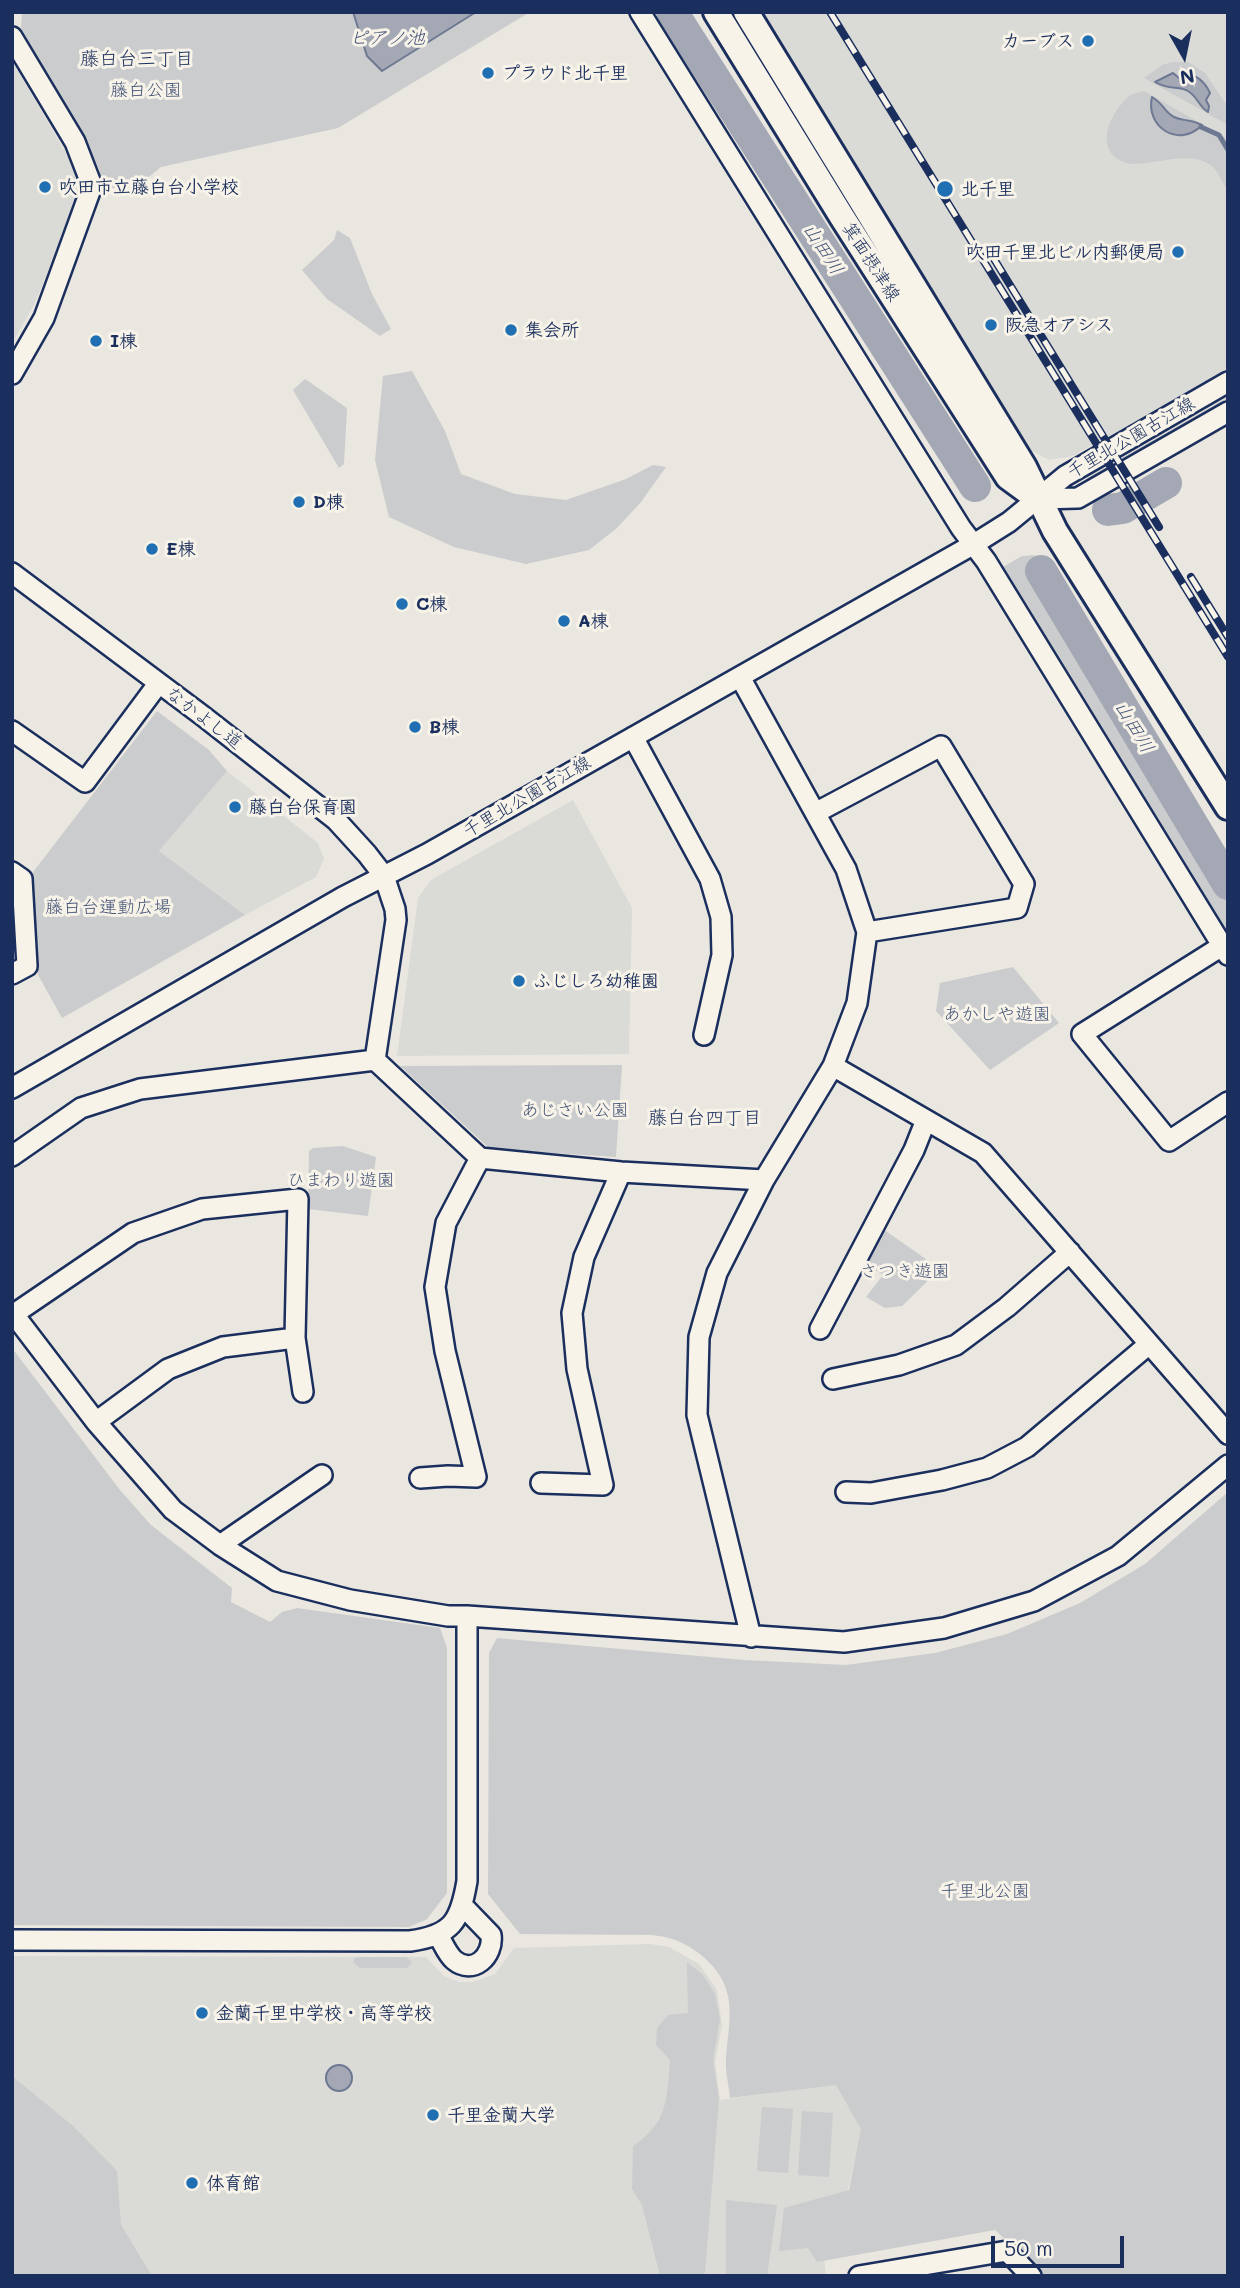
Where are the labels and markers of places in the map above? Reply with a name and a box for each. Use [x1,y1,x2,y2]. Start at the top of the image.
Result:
place label: カーブス [1002,30,1074,52]
marker: カーブス [1080,33,1096,49]
place label: プラウド北千里 [502,62,628,84]
marker: プラウド北千里 [480,65,496,81]
place label: 吹田市立藤白台小学校 [59,176,239,198]
place label: 北千里 [961,178,1015,200]
marker: 吹田市立藤白台小学校 [37,179,53,195]
marker: 北千里 [935,179,955,199]
place label: 吹田千里北ビル内郵便局 [966,241,1164,263]
marker: 吹田千里北ビル内郵便局 [1170,244,1186,260]
place label: 阪急オアシス [1005,314,1113,336]
marker: 阪急オアシス [983,317,999,333]
place label: 集会所 [525,319,579,341]
marker: 集会所 [503,322,519,338]
place label: I棟 [110,330,137,352]
marker: I棟 [88,333,104,349]
place label: D棟 [313,491,344,513]
marker: D棟 [291,494,307,510]
place label: E棟 [166,538,196,560]
marker: E棟 [144,541,160,557]
place label: C棟 [416,593,447,615]
marker: C棟 [394,596,410,612]
place label: A棟 [578,610,609,632]
marker: A棟 [556,613,572,629]
place label: B棟 [429,716,459,738]
marker: B棟 [407,719,423,735]
place label: 藤白台保育園 [249,796,357,818]
marker: 藤白台保育園 [227,799,243,815]
place label: ふじしろ幼稚園 [533,970,659,992]
marker: ふじしろ幼稚園 [511,973,527,989]
place label: 金蘭千里中学校・高等学校 [216,2002,432,2024]
marker: 金蘭千里中学校・高等学校 [194,2005,210,2021]
place label: 千里金蘭大学 [447,2104,555,2126]
marker: 千里金蘭大学 [425,2107,441,2123]
place label: 体育館 [206,2172,260,2194]
marker: 体育館 [184,2175,200,2191]

